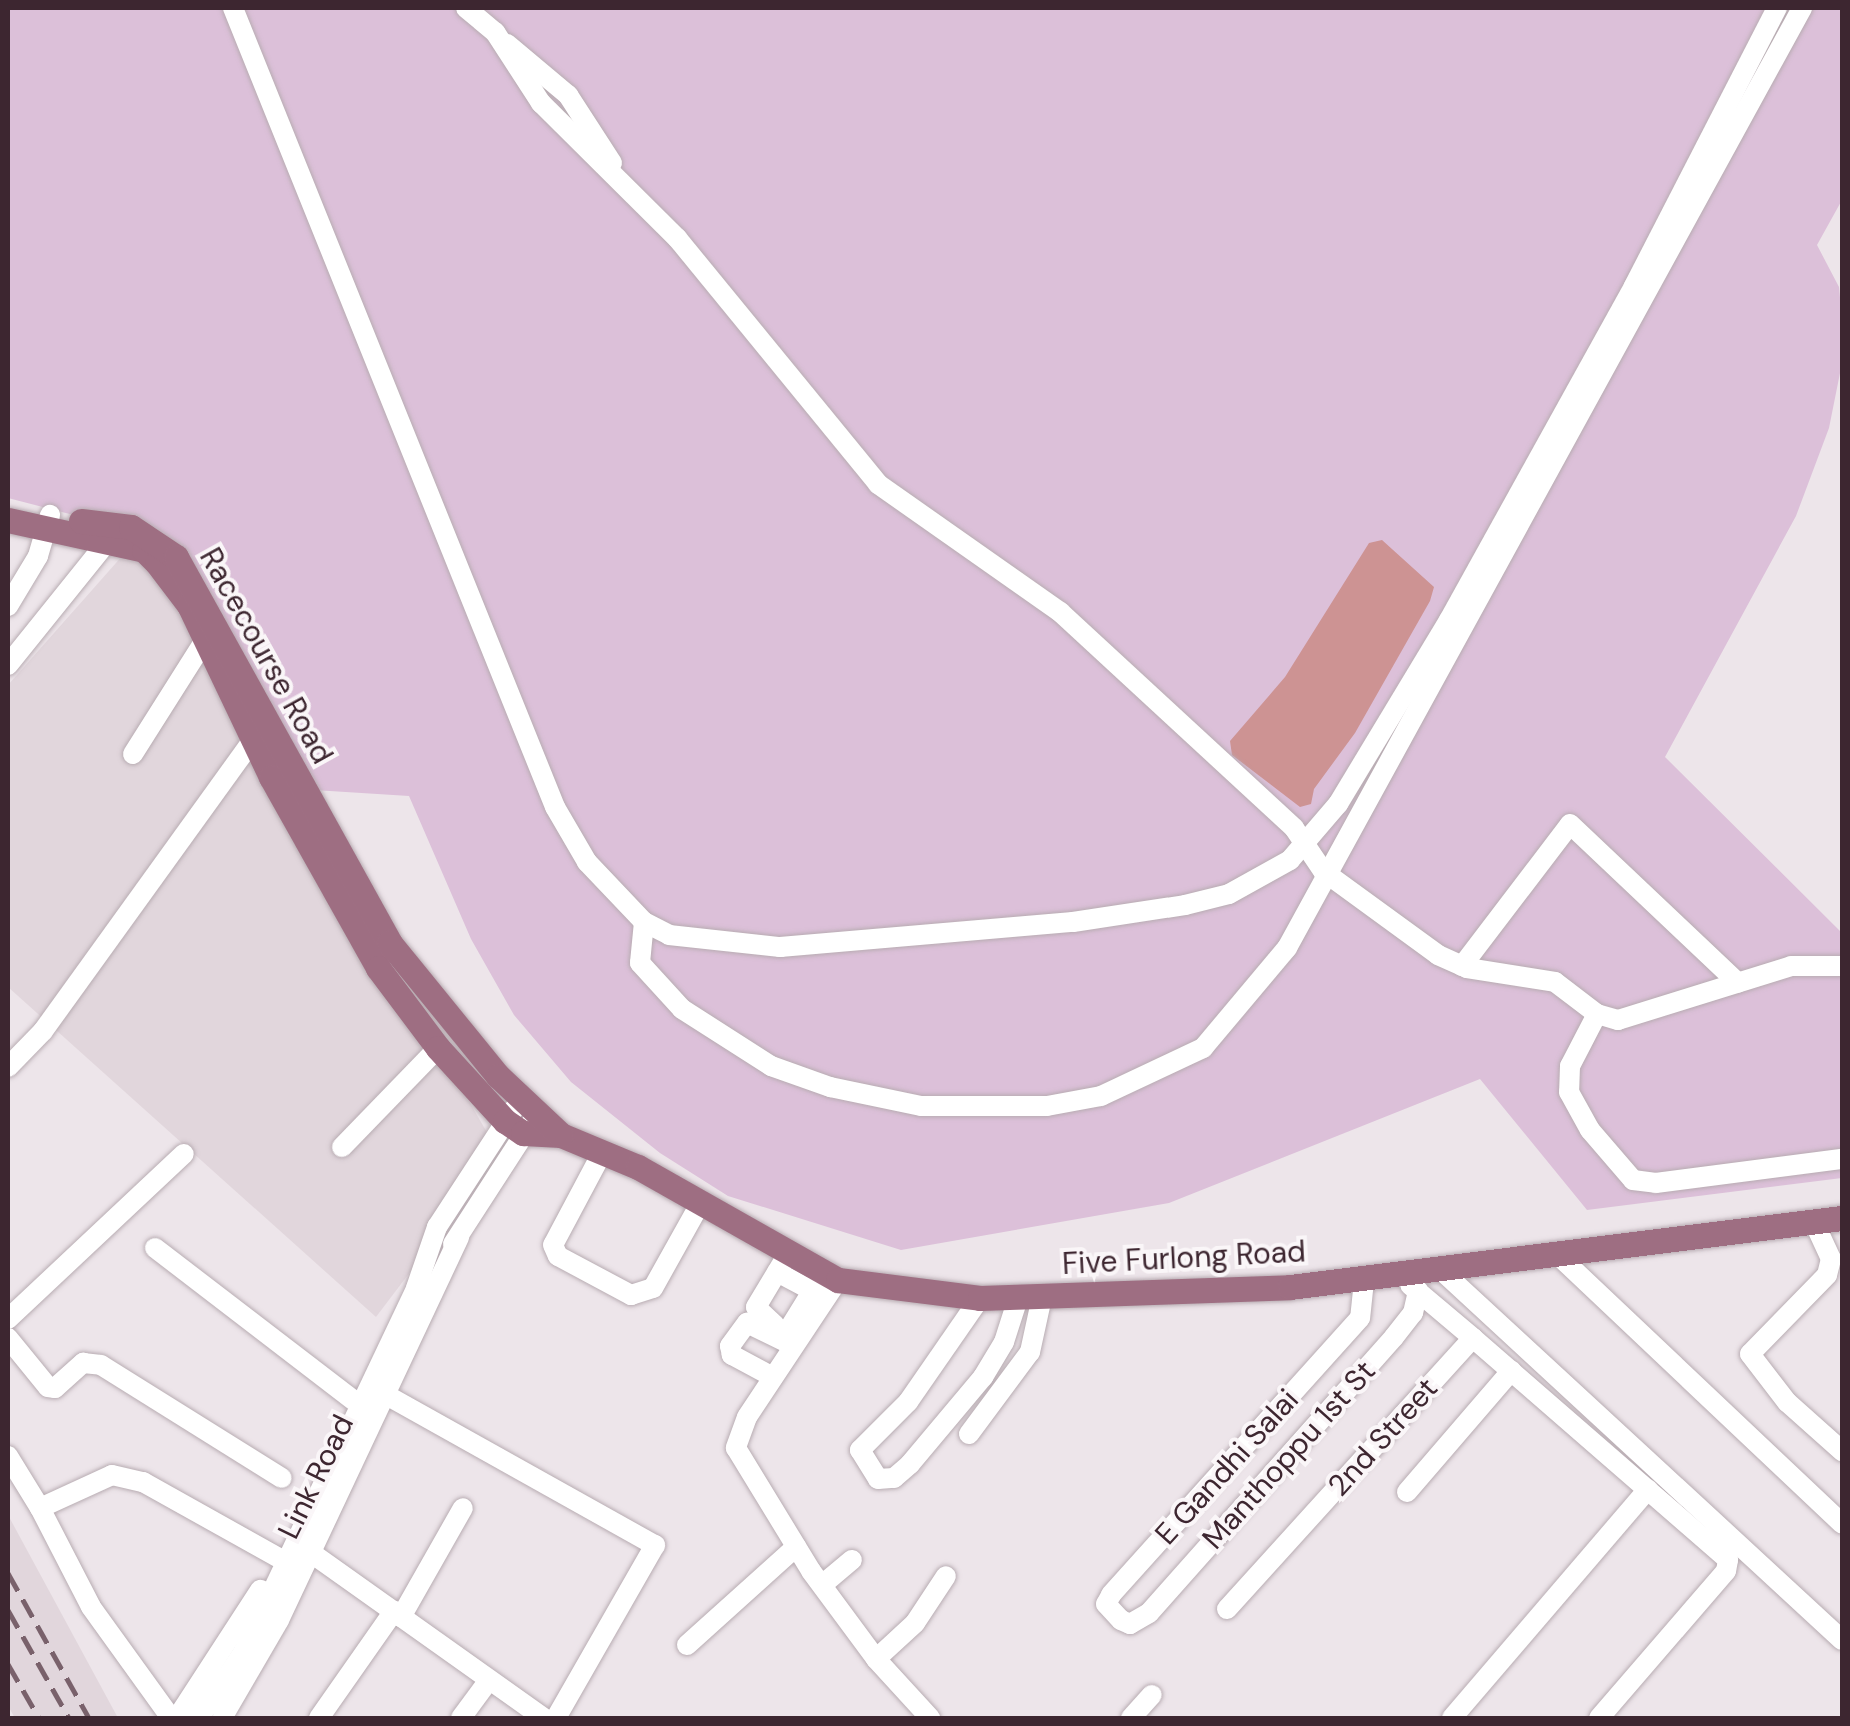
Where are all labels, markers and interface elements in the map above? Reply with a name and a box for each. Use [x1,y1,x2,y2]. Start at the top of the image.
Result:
street label: Racecourse Road [192,542,340,770]
street label: Five Furlong Road [1061,1234,1307,1282]
street label: Manthoppu 1st St [1195,1353,1383,1557]
street label: 2nd Street [1321,1371,1445,1503]
street label: E Gandhi Salai [1148,1382,1306,1552]
street label: Link Road [271,1409,361,1545]

